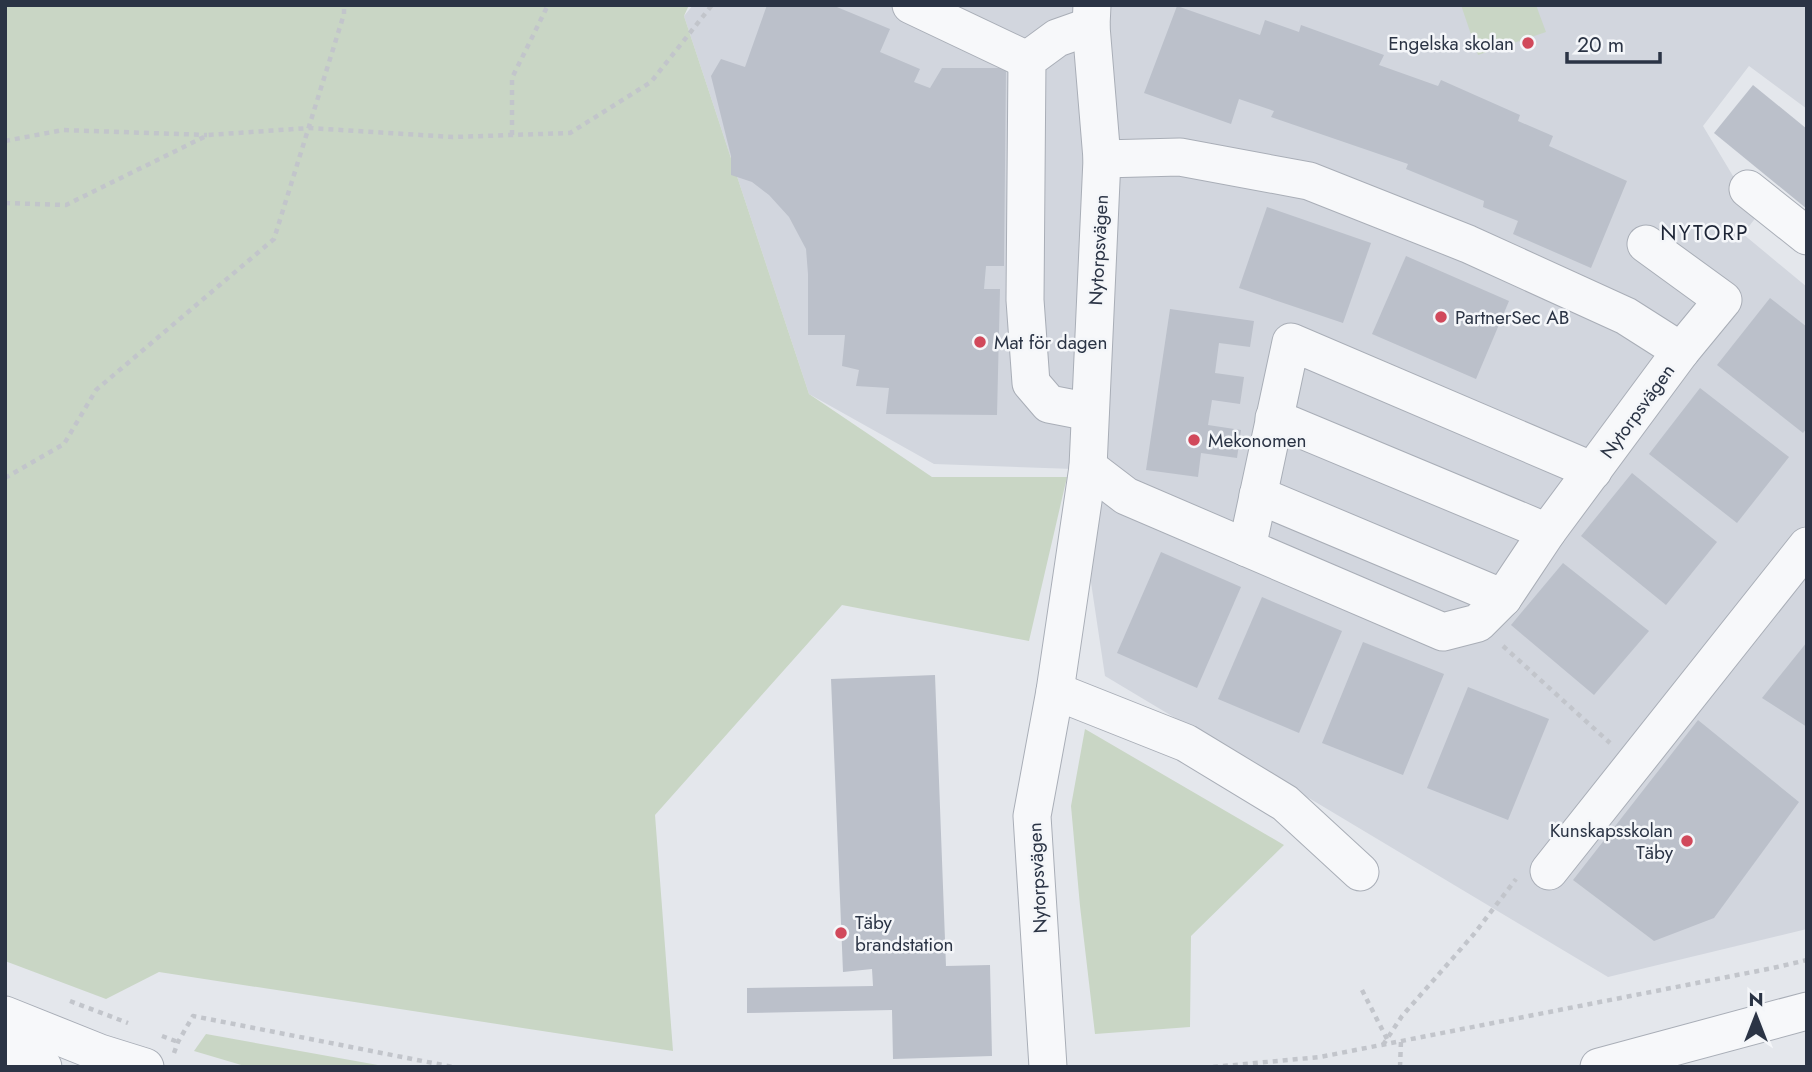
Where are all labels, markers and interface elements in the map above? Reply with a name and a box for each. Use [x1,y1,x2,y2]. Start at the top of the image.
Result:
scale bar [1567,21,1660,65]
place label: Engelska skolan [1388,30,1514,57]
text: 20 m [1577,30,1624,60]
marker: Engelska skolan [1520,35,1536,51]
street label: Nytorpsvägen [1082,194,1115,306]
district label: NYTORP [1660,218,1750,248]
place label: PartnerSec AB [1455,304,1569,331]
marker: PartnerSec AB [1433,309,1449,325]
place label: Mat för dagen [994,329,1107,356]
marker: Mat för dagen [972,334,988,350]
street label: Nytorpsvägen [1594,358,1681,464]
place label: Mekonomen [1208,427,1307,454]
marker: Mekonomen [1186,432,1202,448]
place label: Kunskapsskolan Täby [1550,817,1674,866]
street label: Nytorpsvägen [1021,822,1054,934]
marker: Kunskapsskolan Täby [1679,833,1695,849]
place label: Täby brandstation [855,909,954,958]
marker: Täby brandstation [833,925,849,941]
north arrow [1721,981,1791,1051]
text: N [1748,986,1764,1013]

